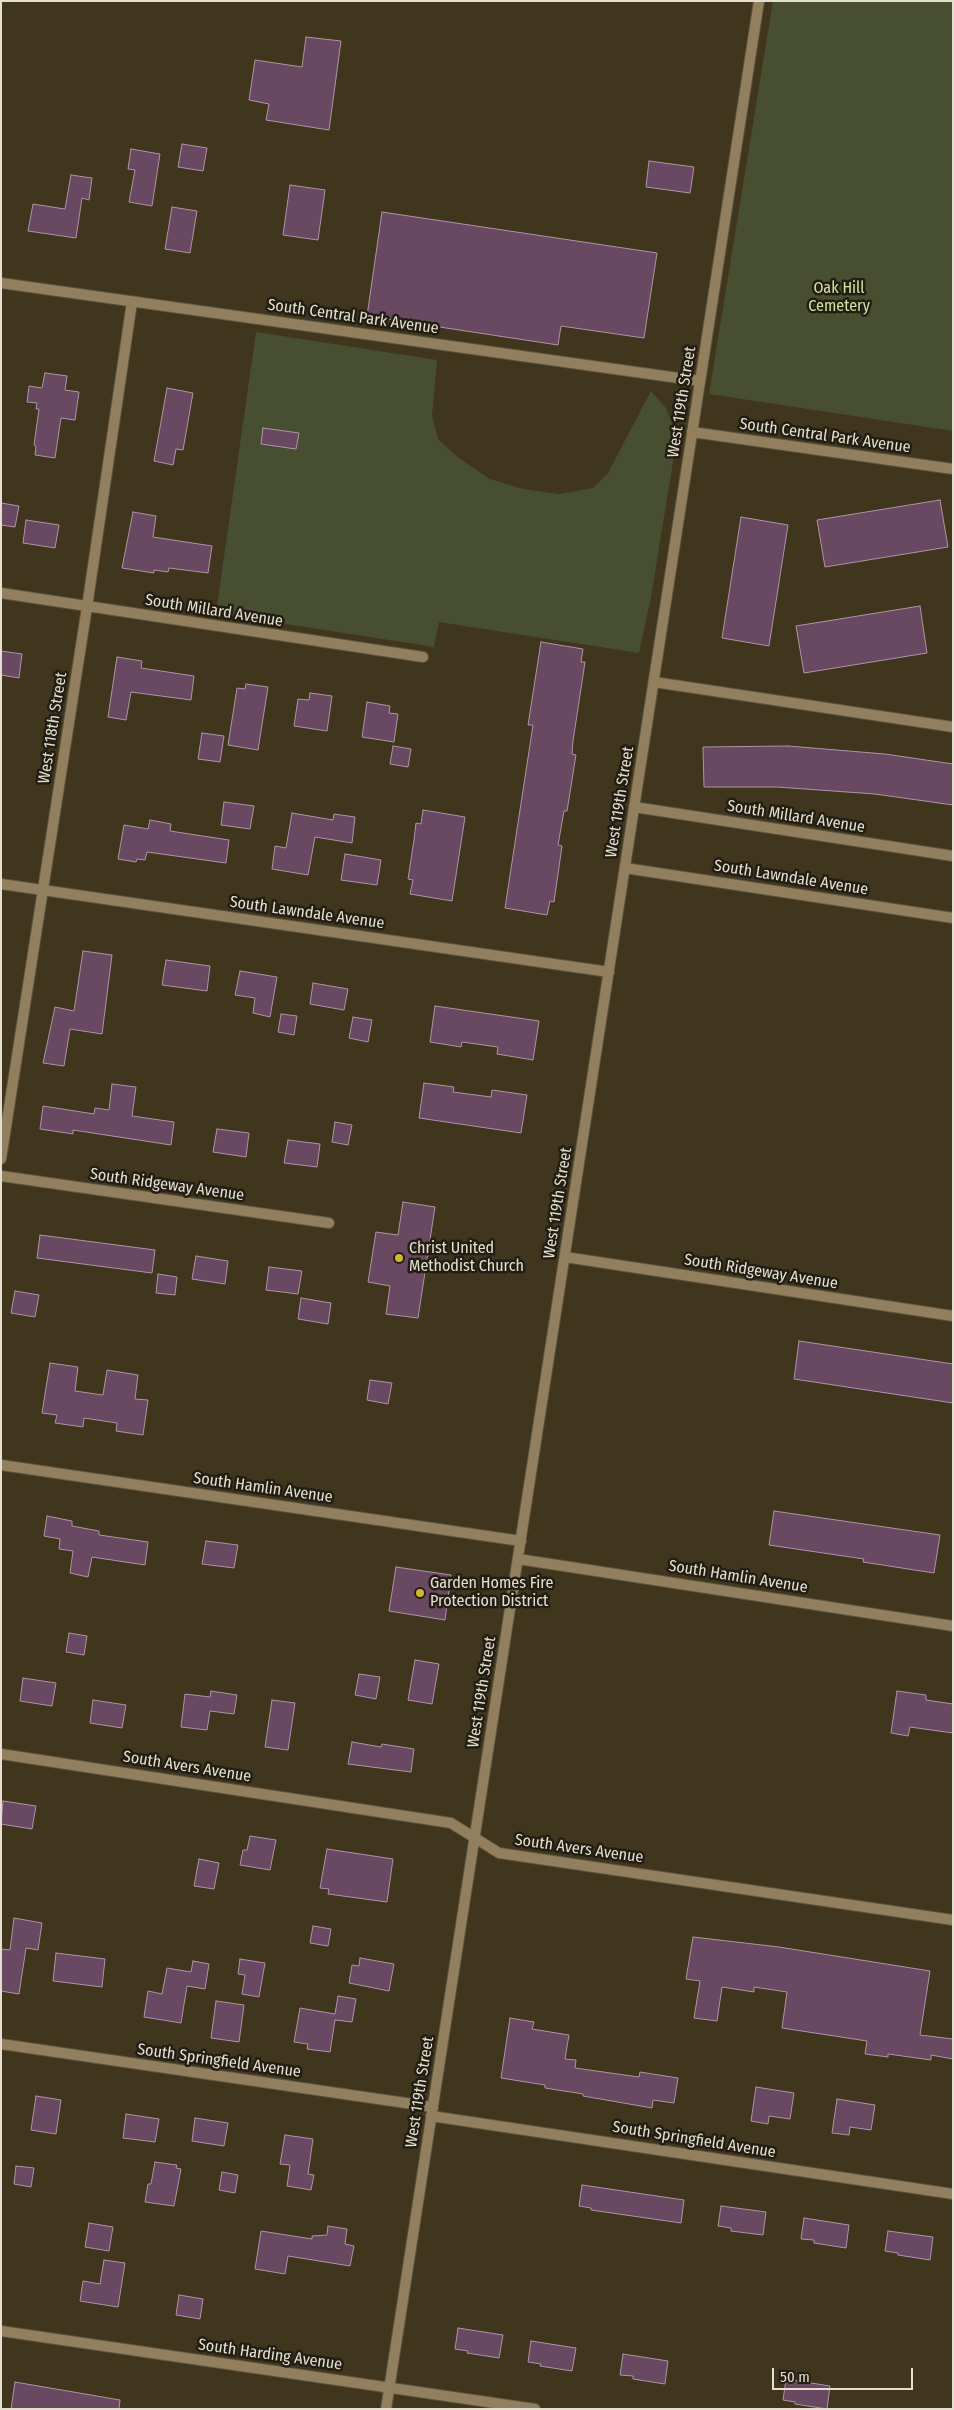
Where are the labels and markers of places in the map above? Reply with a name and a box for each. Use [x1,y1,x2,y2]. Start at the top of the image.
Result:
place label: Christ United Methodist Church [409,1239,524,1277]
marker: Christ United Methodist Church [393,1252,405,1264]
place label: Garden Homes Fire Protection District [430,1574,553,1612]
marker: Garden Homes Fire Protection District [414,1587,426,1599]

